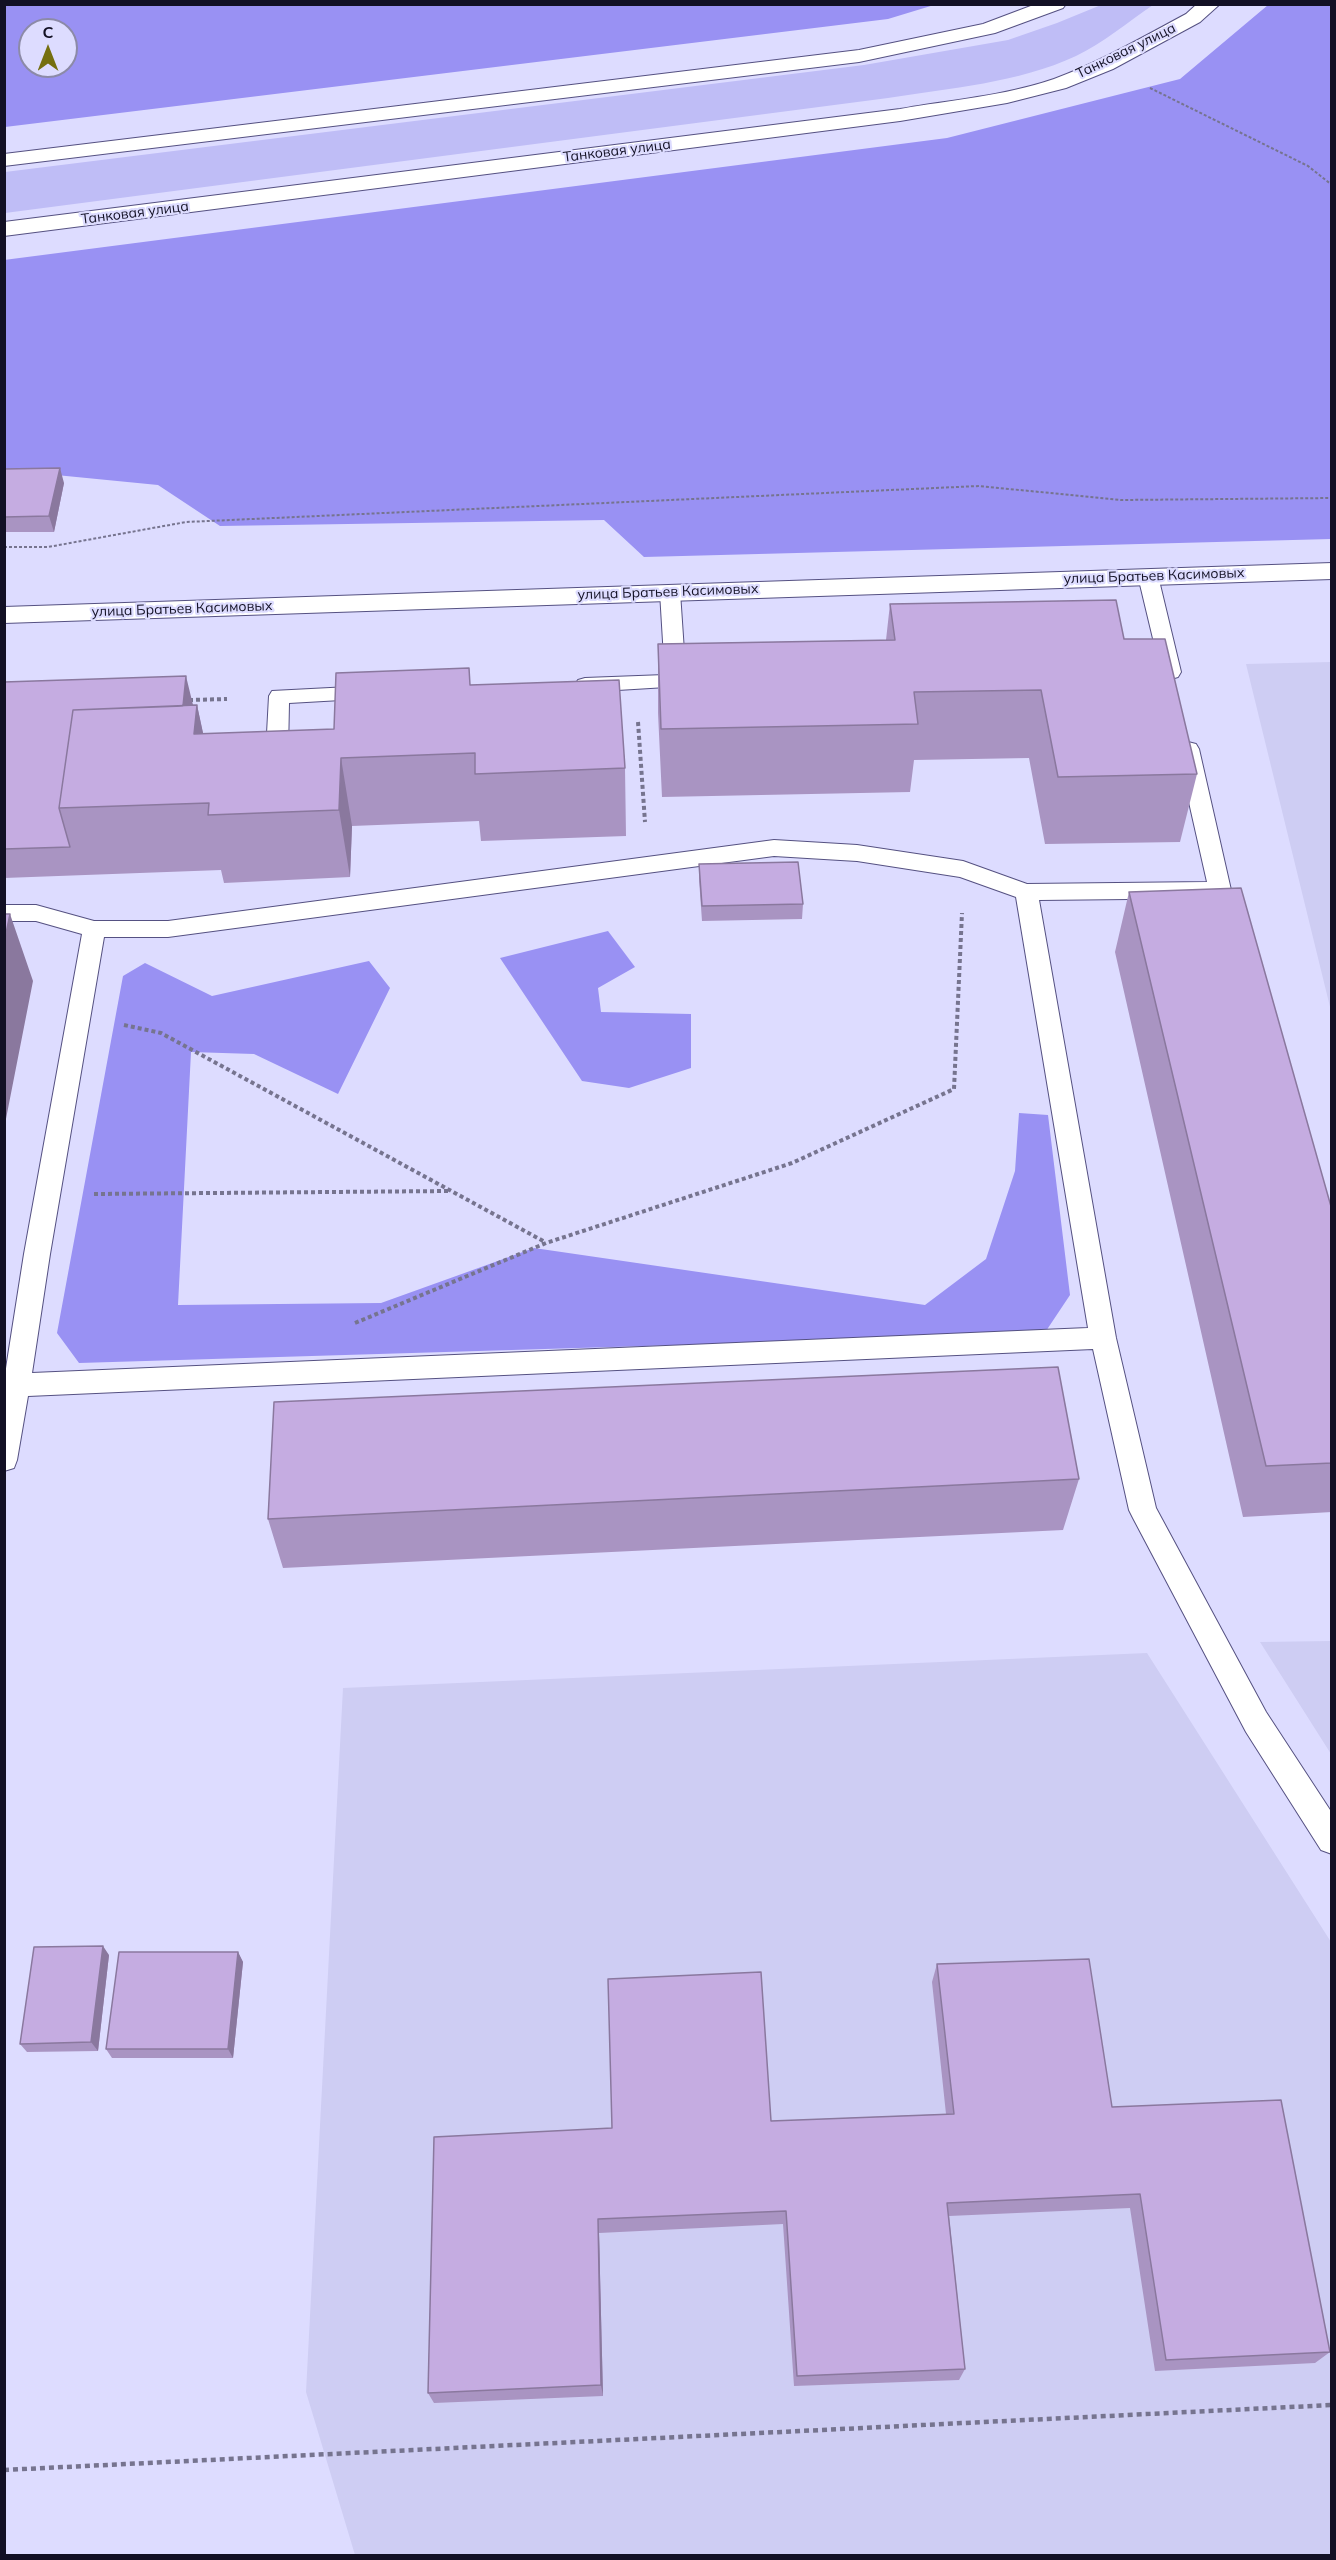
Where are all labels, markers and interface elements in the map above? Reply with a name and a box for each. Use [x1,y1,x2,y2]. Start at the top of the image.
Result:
north arrow [18,18,78,78]
street label: Танковая улица [1074,20,1178,82]
text: С [43,22,53,42]
street label: Танковая улица [562,136,672,166]
street label: Танковая улица [80,198,190,228]
street label: улица Братьев Касимовых [1063,564,1245,588]
street label: улица Братьев Касимовых [577,580,759,604]
street label: улица Братьев Касимовых [91,597,273,621]

